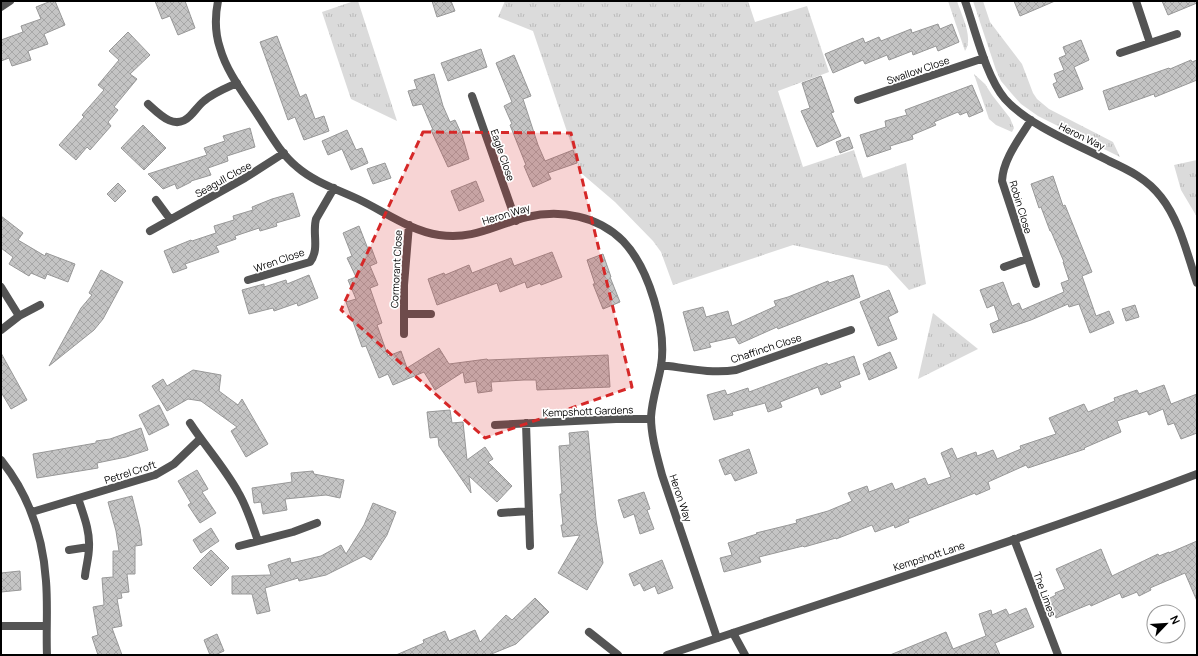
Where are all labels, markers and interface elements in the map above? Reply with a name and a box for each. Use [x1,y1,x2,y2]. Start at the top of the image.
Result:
street label: Swallow Close [885,53,951,87]
street label: Heron Way [1057,119,1108,153]
street label: Eagle Close [488,127,518,183]
street label: Seagull Close [192,158,254,200]
street label: Robin Close [1006,179,1036,235]
street label: Heron Way [480,200,532,228]
street label: Cormorant Close [387,229,405,309]
street label: Wren Close [252,245,306,275]
street label: Chaffinch Close [729,330,803,366]
street label: Kempshott Gardens [542,402,634,420]
street label: Petrel Croft [102,457,158,487]
street label: Heron Way [666,472,696,524]
street label: Kempshott Lane [891,538,967,574]
street label: The Limes [1030,570,1060,618]
north arrow [1146,604,1186,644]
text: N [1167,613,1184,626]

